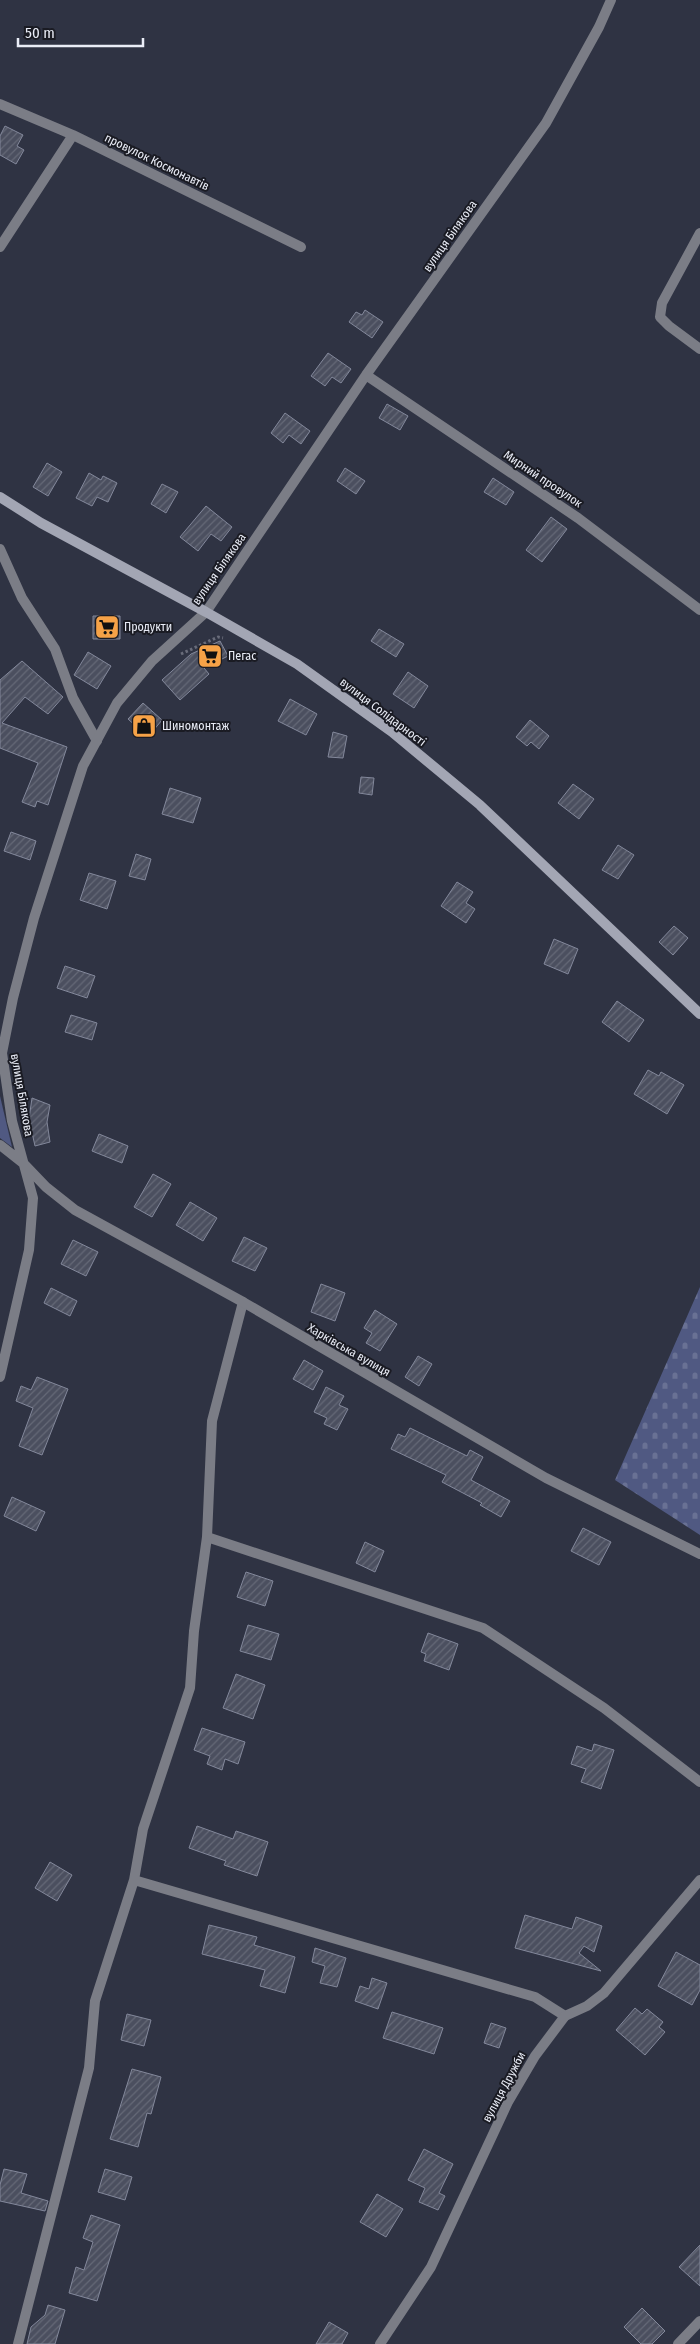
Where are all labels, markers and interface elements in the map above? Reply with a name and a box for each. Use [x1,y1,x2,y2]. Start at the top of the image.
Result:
scale bar [18,15,142,47]
text: 50 m [25,24,55,42]
street label: провулок Космонавтів [103,131,211,193]
street label: вулиця Білякова [420,198,480,274]
street label: Мирний провулок [501,448,585,511]
street label: вулиця Білякова [189,531,249,607]
supermarket icon: Продукти [94,614,120,640]
place label: Продукти [124,620,172,634]
supermarket icon: Пегас [197,643,223,669]
place label: Пегас [228,649,256,663]
street label: вулиця Солідарності [337,675,429,749]
shop icon: Шиномонтаж [131,713,157,739]
place label: Шиномонтаж [162,719,229,733]
street label: вулиця Білякова [8,1052,36,1138]
street label: Харківська вулиця [305,1321,393,1379]
street label: вулиця Дружби [480,2049,528,2125]

